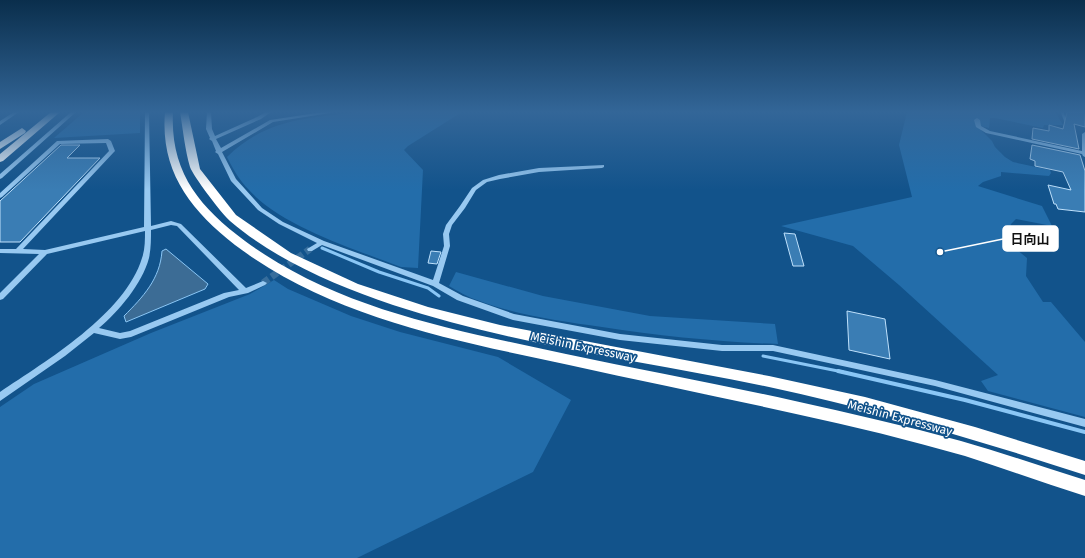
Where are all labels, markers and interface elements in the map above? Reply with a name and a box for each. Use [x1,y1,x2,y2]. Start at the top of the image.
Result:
callout: 日向山 [1003,226,1058,251]
text: 日向山 [1010,232,1050,247]
street label: Meishin Expressway [529,329,637,365]
street label: Meishin Expressway [846,397,954,439]

